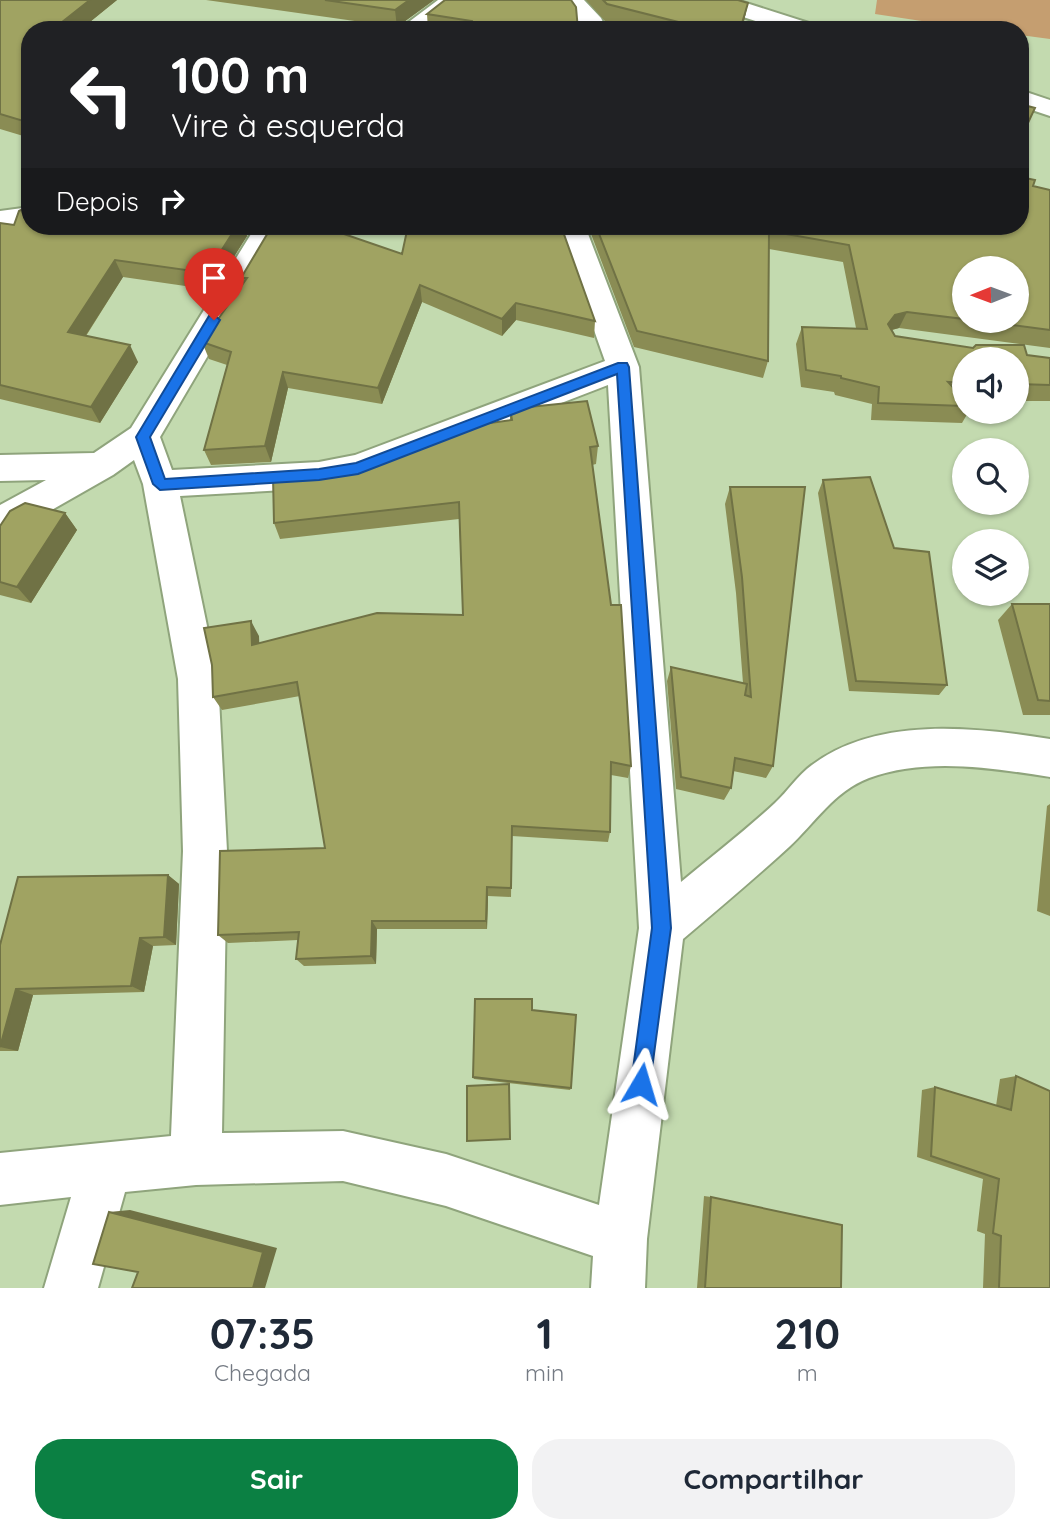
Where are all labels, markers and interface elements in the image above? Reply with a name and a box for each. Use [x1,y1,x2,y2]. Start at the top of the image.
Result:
text: 100 m [171,44,309,105]
icon: left [56,49,147,140]
text: Vire à esquerda [171,105,405,145]
icon: right [153,182,191,220]
text: Depois [56,185,139,218]
pin [184,248,244,320]
north arrow [952,256,1029,332]
map controls [952,256,1029,606]
icon: arrive [195,259,233,297]
button: sound [952,347,1029,424]
button: search [952,438,1029,515]
button: layers [952,529,1029,606]
position arrow [604,1047,678,1121]
text: 07:35 [210,1307,315,1360]
text: 1 [537,1307,553,1360]
text: 210 [774,1307,840,1360]
text: Chegada [214,1358,311,1387]
text: min [525,1358,564,1387]
text: m [797,1358,818,1387]
button: Sair [35,1439,518,1519]
button: Compartilhar [532,1439,1015,1519]

